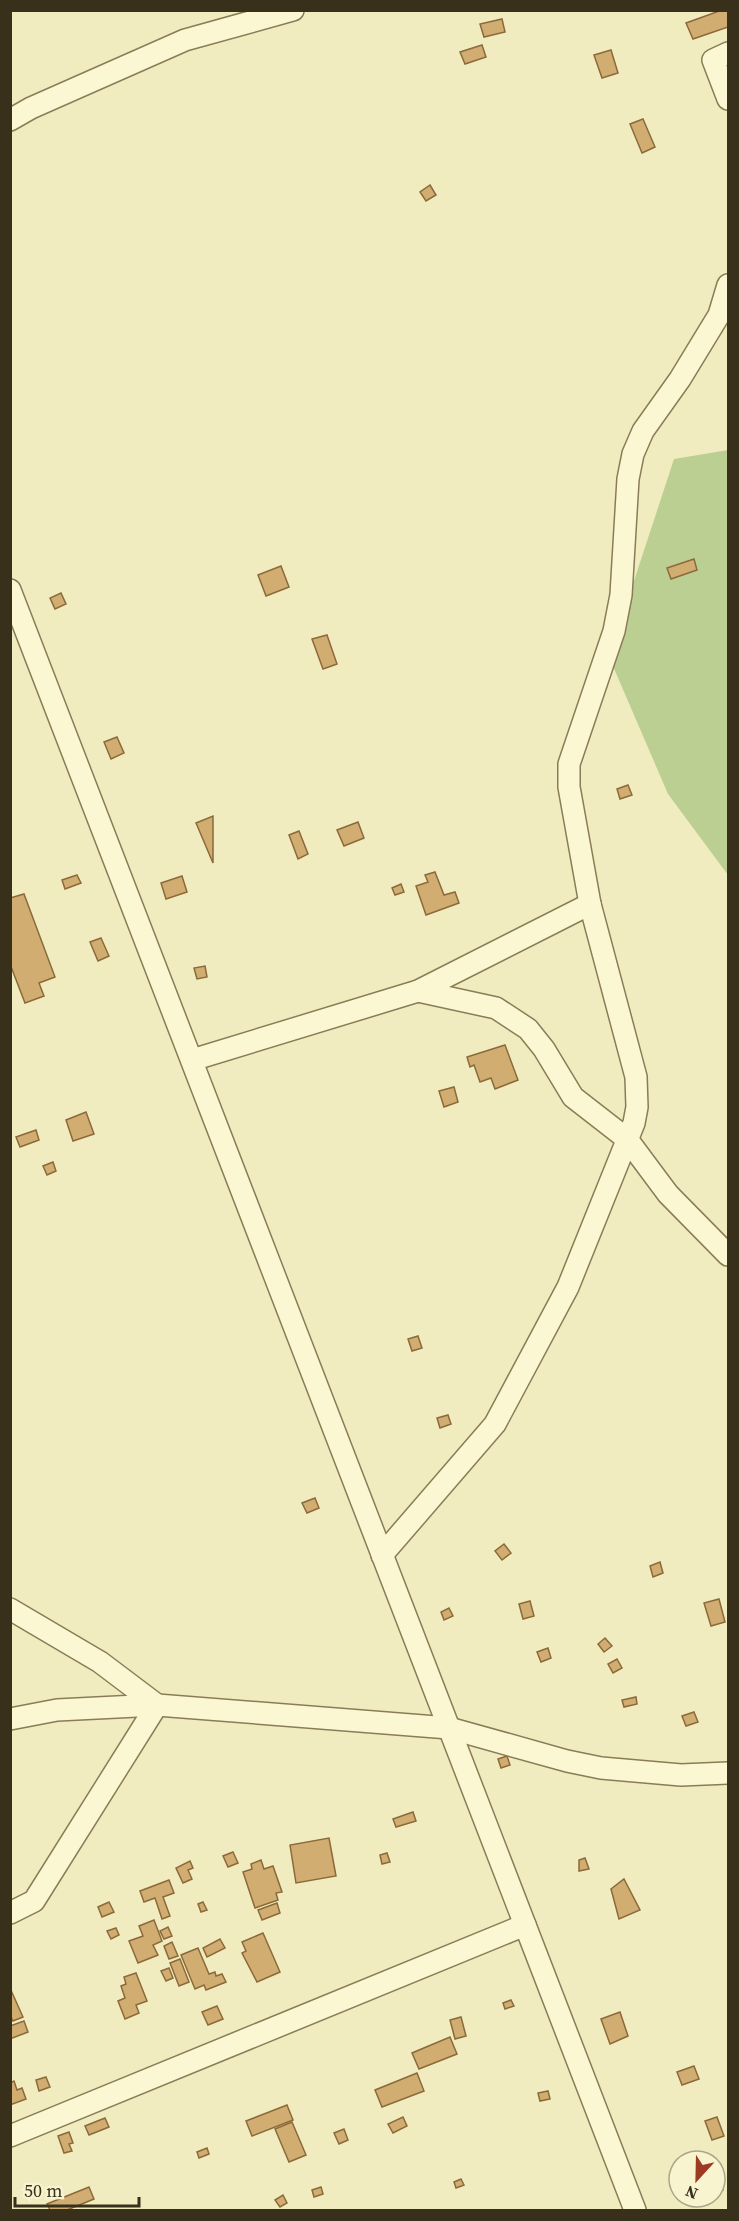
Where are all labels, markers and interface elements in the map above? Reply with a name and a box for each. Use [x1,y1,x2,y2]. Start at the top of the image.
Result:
north arrow [667,2149,727,2209]
scale bar [15,2170,140,2208]
text: 50 m [24,2178,62,2203]
text: N [682,2180,701,2205]

